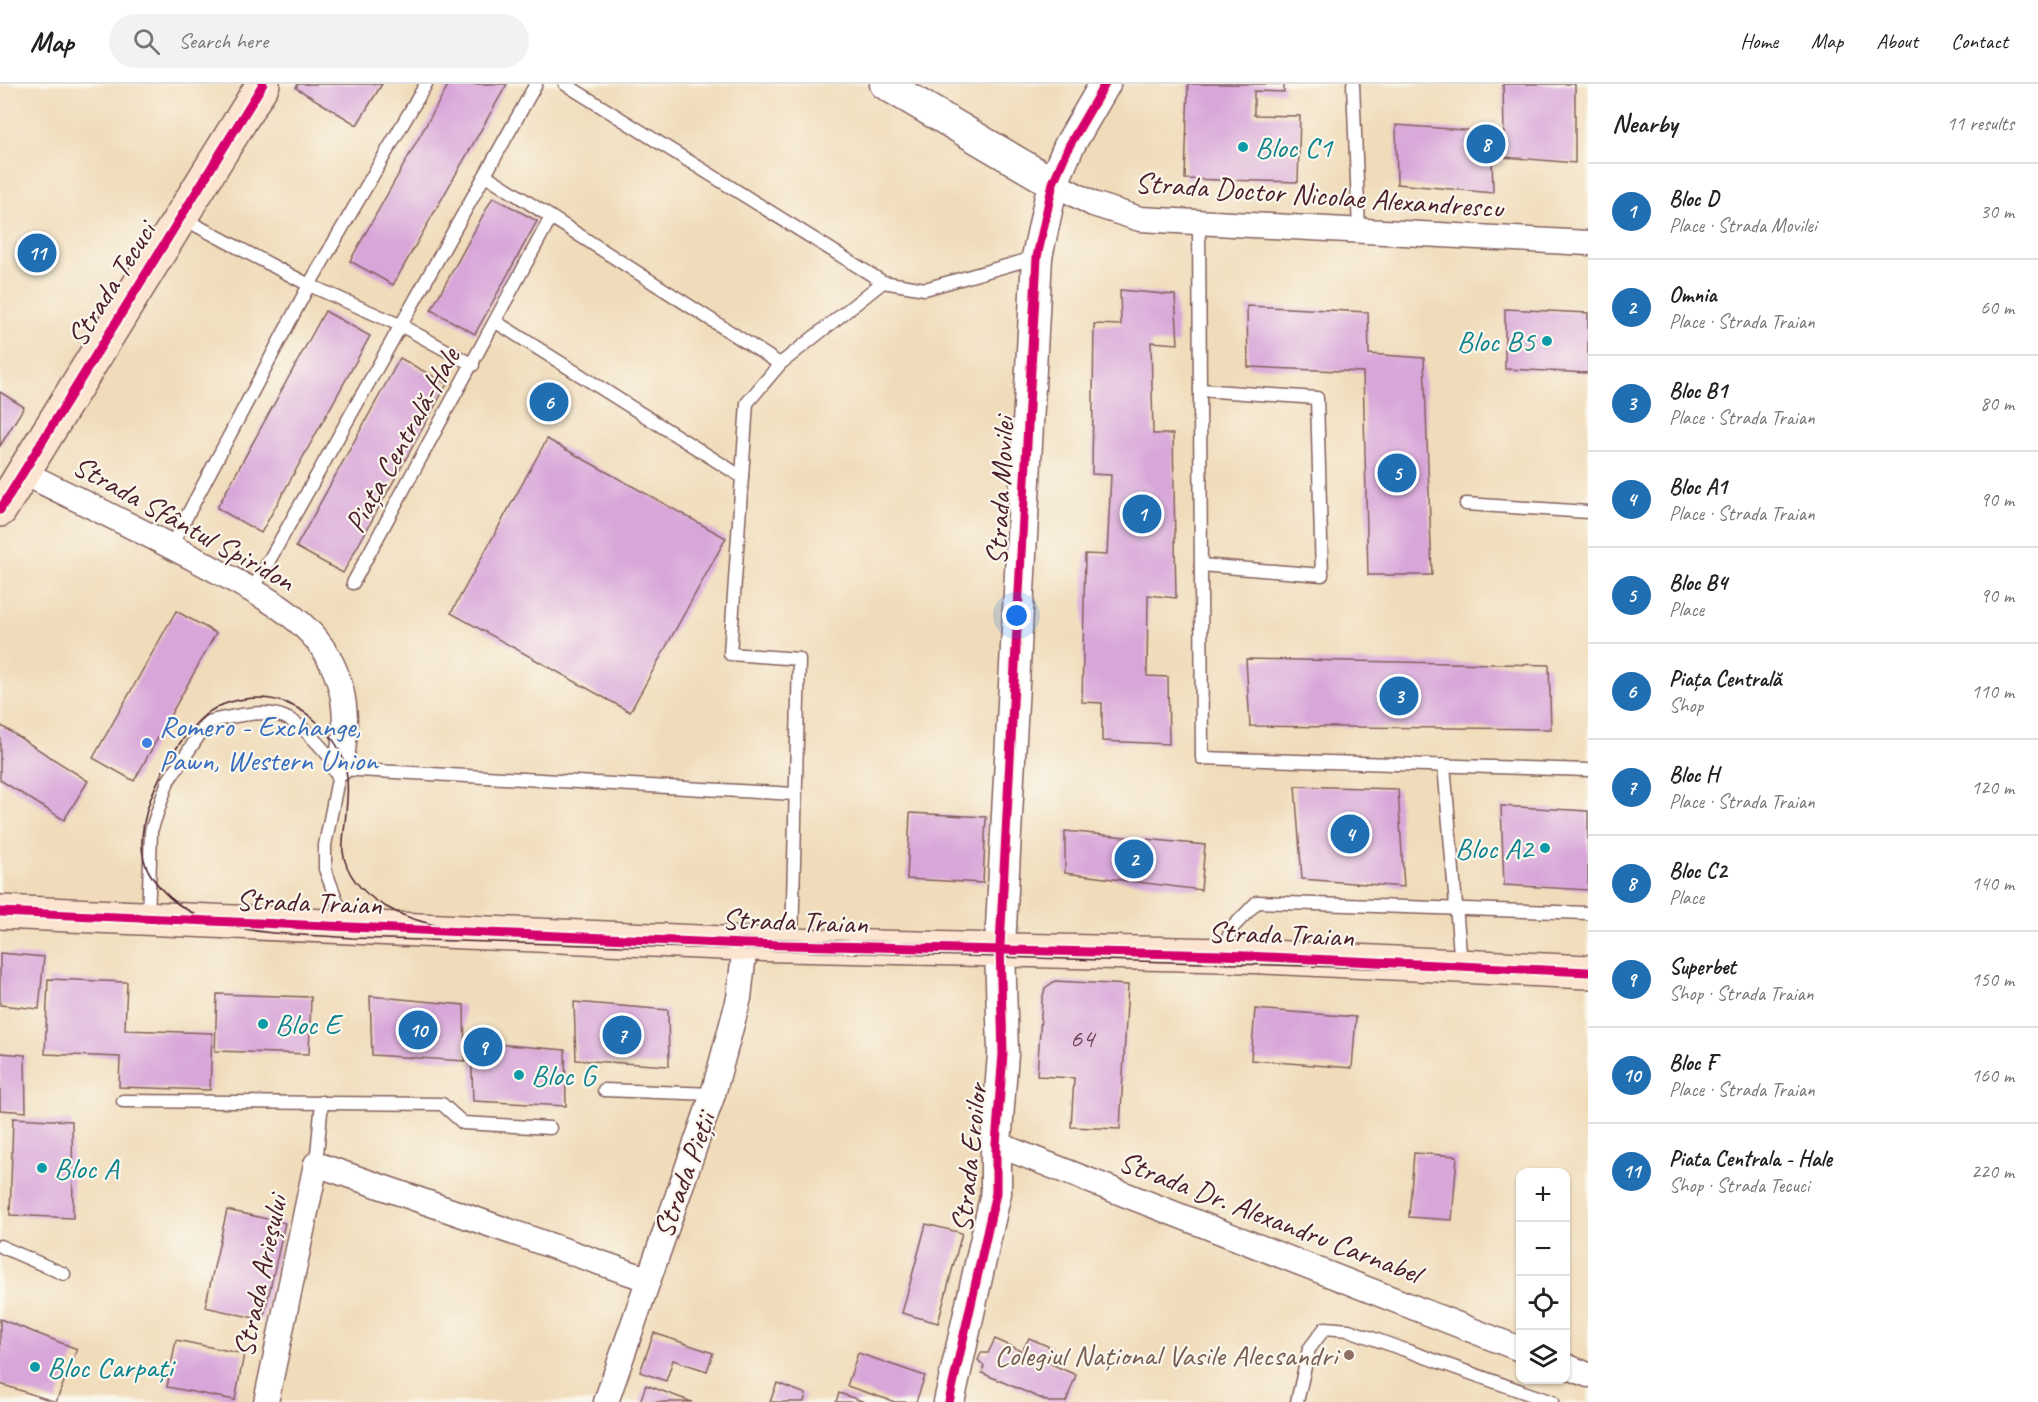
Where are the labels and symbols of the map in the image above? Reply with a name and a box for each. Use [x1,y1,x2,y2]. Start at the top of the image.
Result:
pin: 8 [1466,122,1506,166]
place label: Bloc C1 [1255,128,1334,166]
marker: Bloc C1 [1236,140,1250,154]
street label: Strada Doctor Nicolae Alexandrescu [1134,163,1506,227]
street label: Strada Tecuci [58,212,166,353]
pin: 11 [18,230,57,276]
place label: Bloc B5 [1457,322,1536,360]
marker: Bloc B5 [1540,334,1554,348]
street label: Piața Centrală-Hale [336,339,469,539]
pin: 6 [530,380,568,424]
street label: Strada Movilei [977,412,1023,566]
street label: Strada Sfântul Spiridon [66,446,303,600]
pin: 5 [1378,450,1416,496]
pin: 1 [1122,492,1162,536]
your location [1002,601,1031,630]
pin: 3 [1380,674,1418,718]
place label: Romero - Exchange, Pawn, Western Union [159,707,379,779]
marker: Romero - Exchange, Pawn, Western Union [140,736,154,750]
pin: 4 [1330,812,1370,856]
place label: Bloc A2 [1455,829,1535,867]
pin: 2 [1114,836,1154,882]
marker: Bloc A2 [1538,841,1552,855]
street label: Strada Traian [236,880,383,924]
street label: Strada Traian [722,899,869,943]
street label: Strada Traian [1208,912,1355,956]
place label: Bloc E [275,1005,344,1043]
pin: 10 [398,1008,438,1052]
pin: 7 [602,1012,642,1058]
marker: Bloc E [256,1017,270,1031]
house number: 64 [1070,1021,1097,1055]
pin: 9 [464,1024,502,1070]
place label: Bloc G [531,1056,598,1094]
marker: Bloc G [512,1068,526,1082]
street label: Strada Eroilor [942,1080,996,1234]
street label: Strada Pieții [644,1104,725,1243]
street label: Strada Dr. Alexandru Carnabel [1114,1142,1431,1294]
place label: Bloc A [54,1149,120,1187]
marker: Bloc A [35,1161,49,1175]
street label: Strada Arieșului [224,1188,296,1360]
place label: Colegiul Național Vasile Alecsandri [994,1336,1340,1374]
place label: Bloc Carpați [47,1348,176,1386]
marker: Colegiul Național Vasile Alecsandri [1342,1348,1356,1362]
marker: Bloc Carpați [28,1360,42,1374]

